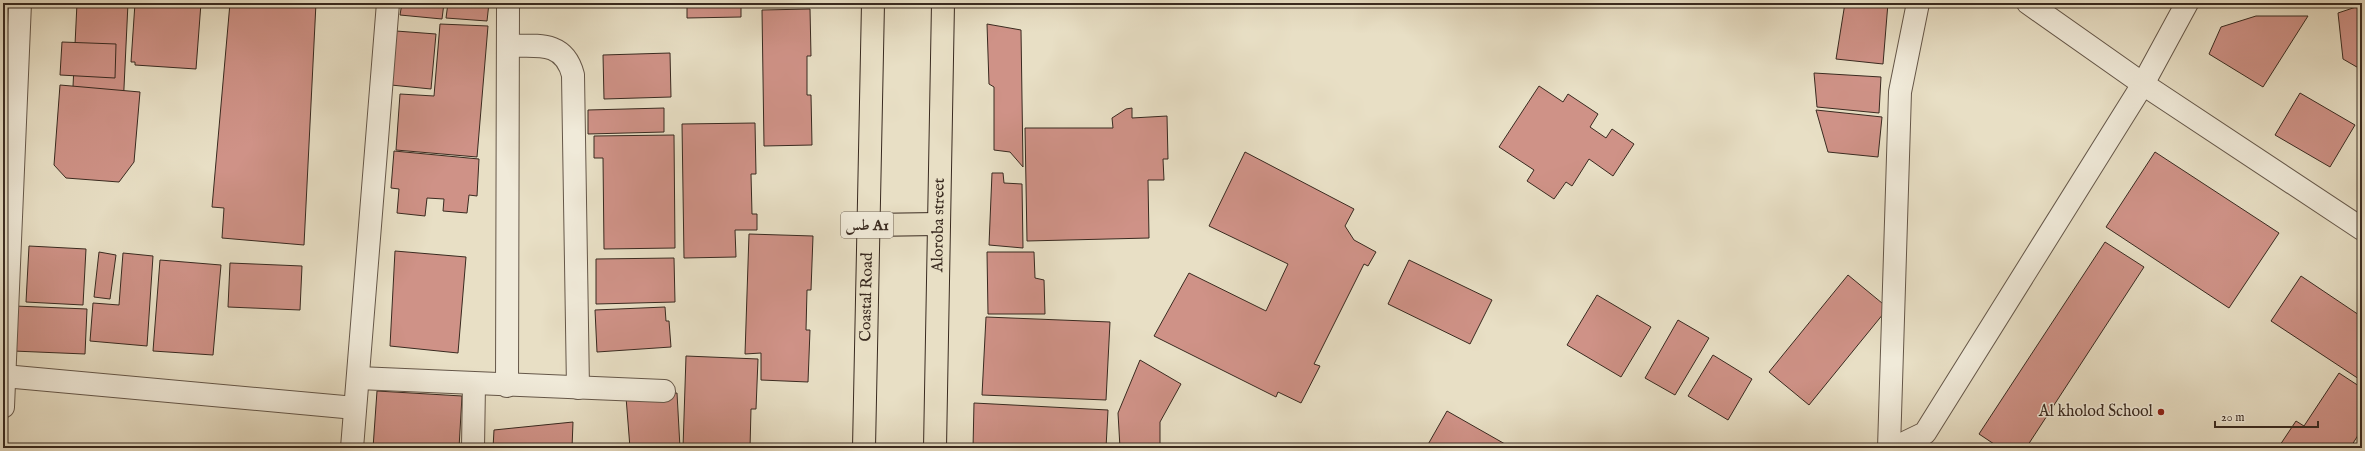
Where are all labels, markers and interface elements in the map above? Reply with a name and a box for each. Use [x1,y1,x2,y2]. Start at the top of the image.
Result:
street label: Aloroba street [928,177,950,273]
road number: طس A1 [841,212,893,238]
street label: Coastal Road [856,252,878,342]
place label: Al kholod School [2038,402,2154,422]
scale bar [2215,403,2318,429]
marker: Al kholod School [2156,407,2166,417]
text: 20 m [2221,410,2244,425]

